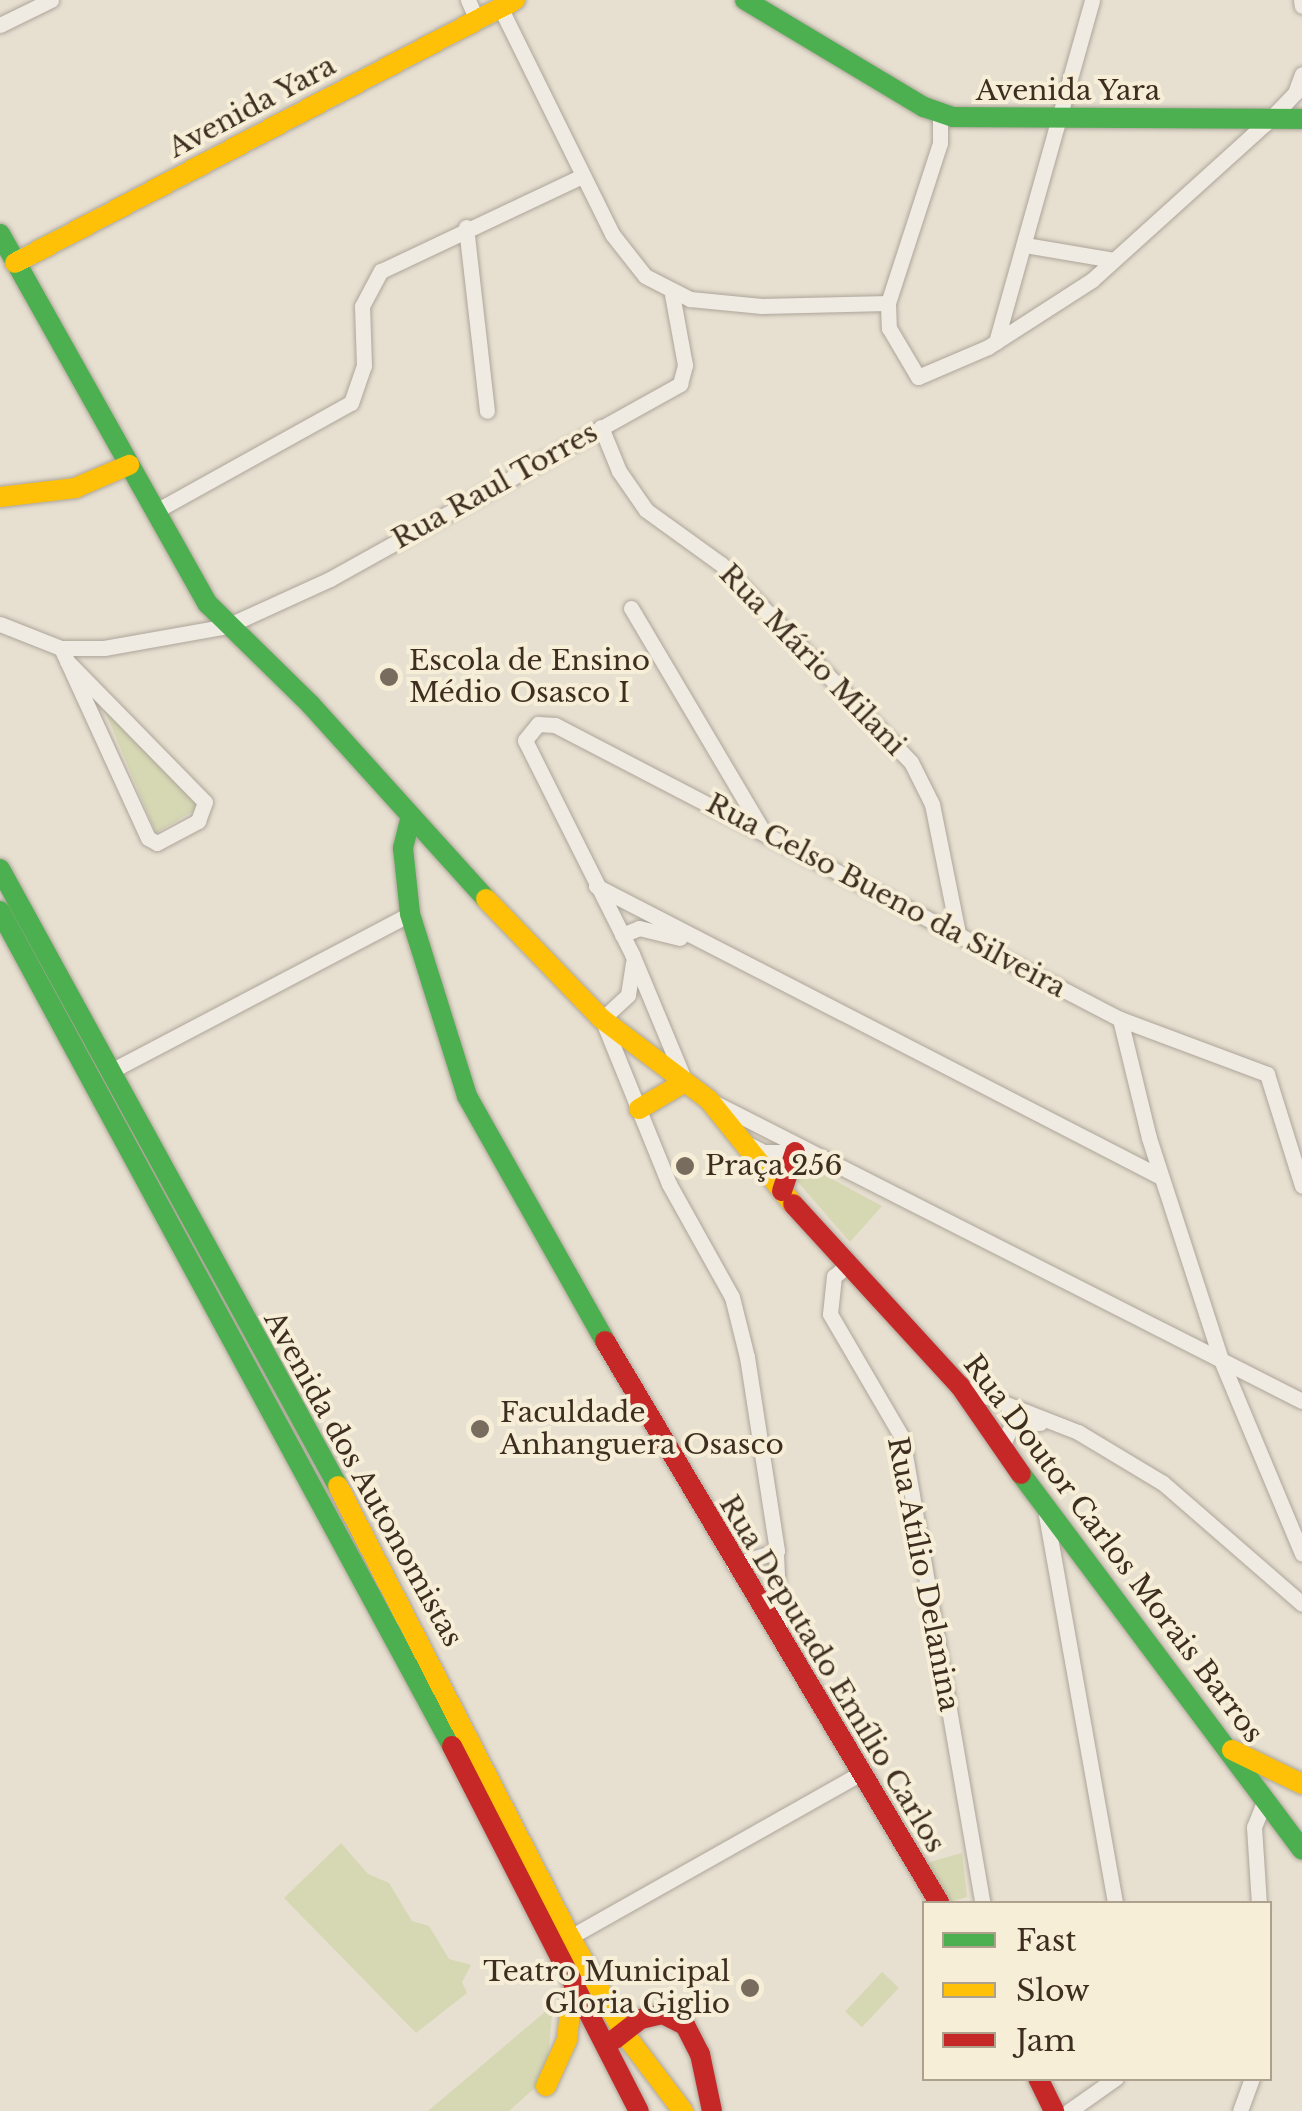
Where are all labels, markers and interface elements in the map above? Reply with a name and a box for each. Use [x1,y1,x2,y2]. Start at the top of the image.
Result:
street label: Avenida Yara [162,49,342,165]
street label: Avenida Yara [975,74,1161,108]
street label: Rua Raul Torres [386,415,604,557]
street label: Rua Mário Milani [712,557,912,763]
place label: Escola de Ensino Médio Osasco I [409,644,650,710]
marker: Escola de Ensino Médio Osasco I [378,666,400,688]
street label: Rua Celso Bueno da Silveira [700,787,1072,1005]
place label: Praça 256 [705,1149,843,1183]
marker: Praça 256 [674,1155,696,1177]
street label: Avenida dos Autonomistas [256,1305,470,1653]
street label: Rua Doutor Carlos Morais Barros [956,1348,1270,1750]
place label: Faculdade Anhanguera Osasco [500,1396,784,1462]
marker: Faculdade Anhanguera Osasco [469,1418,491,1440]
street label: Rua Atílio Delanina [880,1433,966,1715]
street label: Rua Deputado Emílio Carlos [712,1489,952,1859]
legend [922,1901,1272,2081]
text: Fast [1016,1922,1077,1959]
place label: Teatro Municipal Gloria Giglio [483,1955,730,2021]
text: Slow [1016,1972,1090,2009]
marker: Teatro Municipal Gloria Giglio [739,1977,761,1999]
text: Jam [1016,2022,1076,2059]

